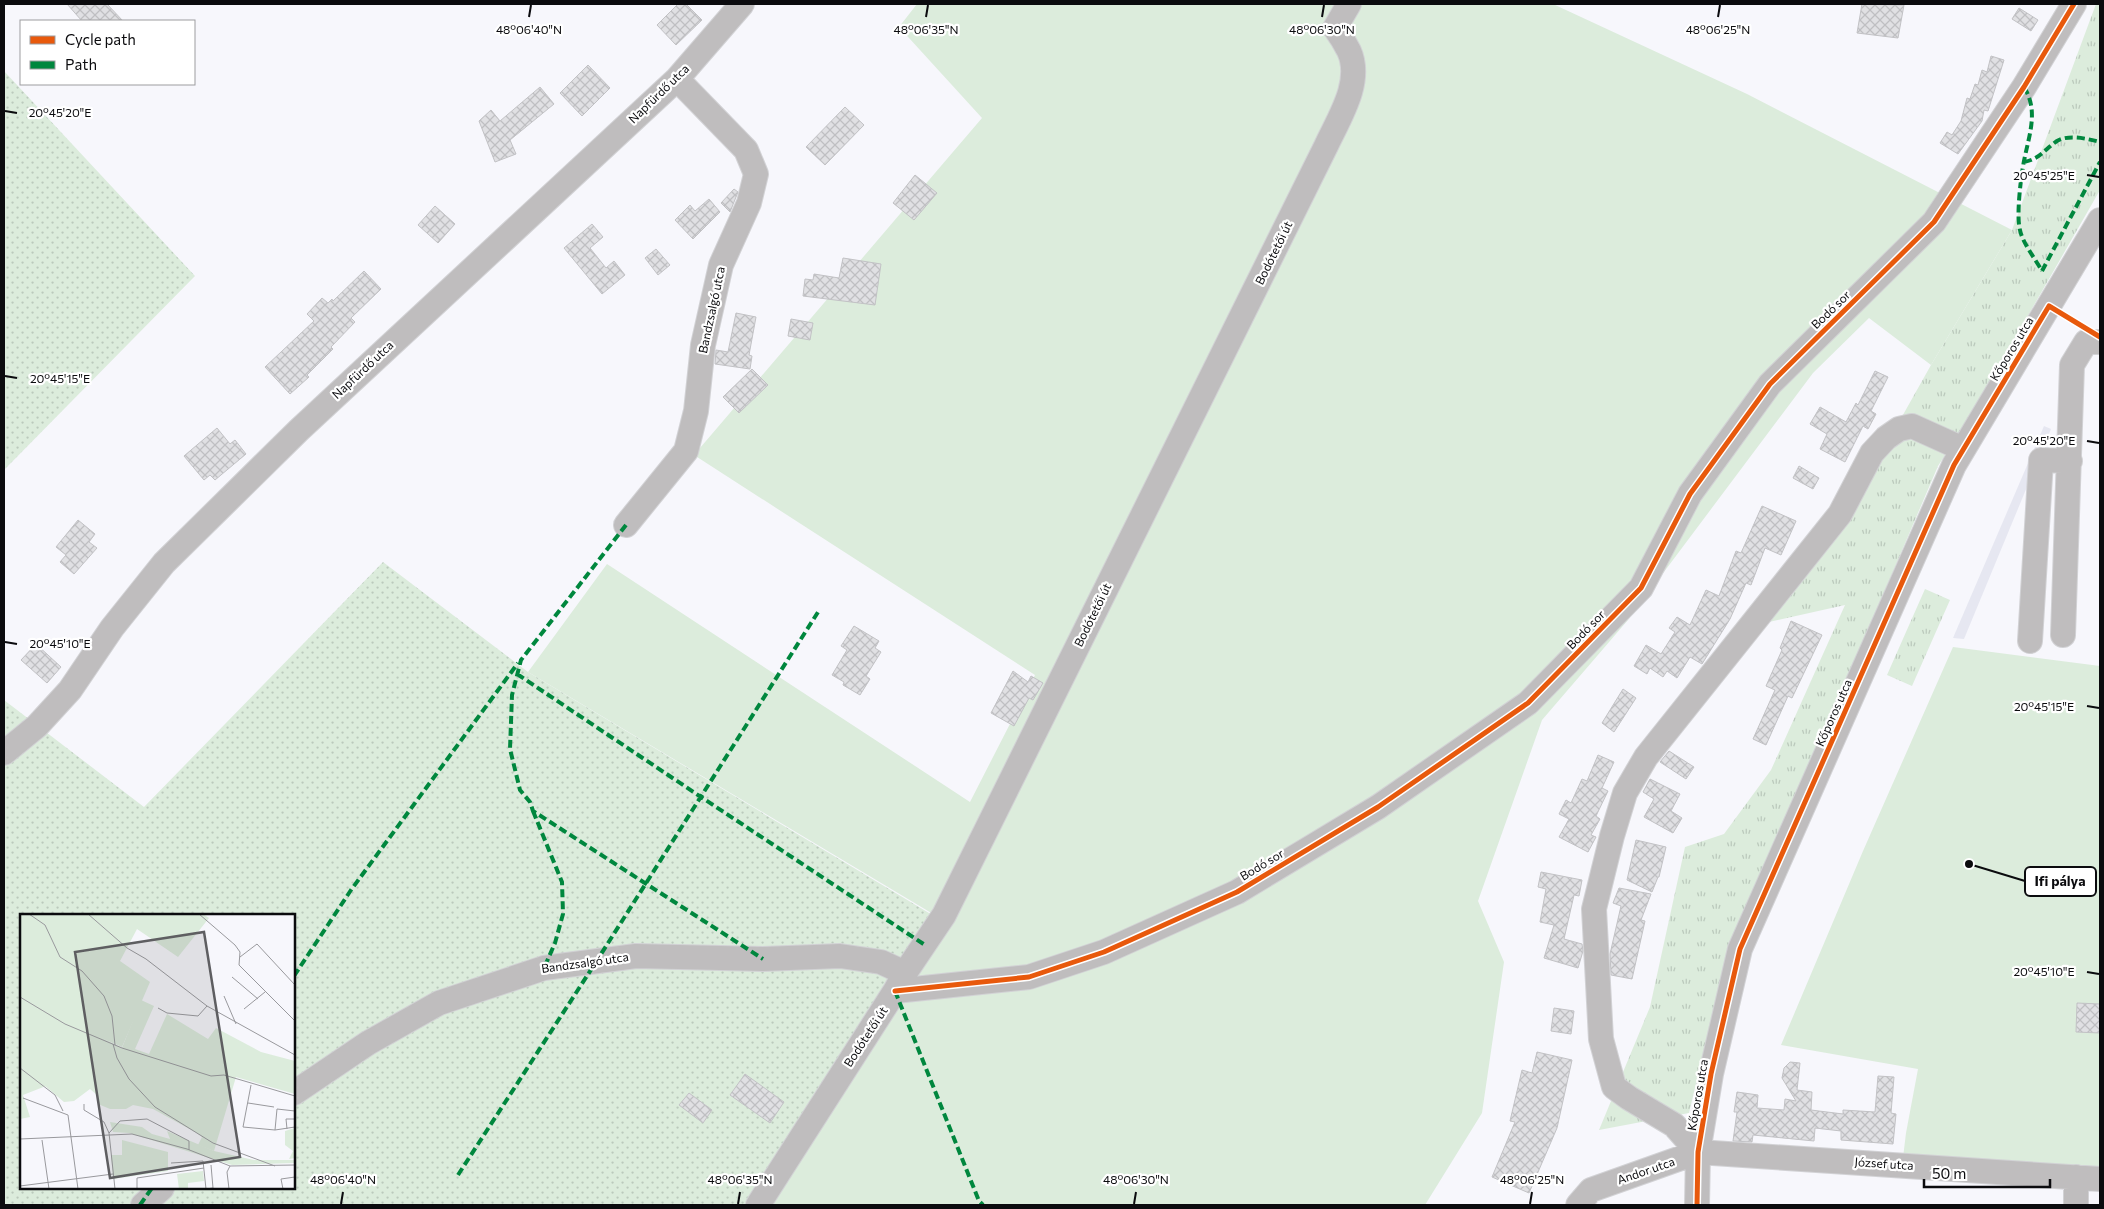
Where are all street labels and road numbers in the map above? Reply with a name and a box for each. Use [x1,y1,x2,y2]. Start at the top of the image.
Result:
street label: Napfürdő utca [625,61,691,126]
street label: Bodótetői út [1252,218,1295,287]
street label: Bandzsalgó utca [695,265,727,354]
street label: Bodó sor [1808,287,1853,331]
street label: Kőporos utca [1987,314,2036,383]
street label: Napfürdő utca [329,337,396,401]
street label: Bodótetői út [1071,580,1114,649]
street label: Bodó sor [1563,607,1607,652]
street label: Kőporos utca [1812,677,1854,748]
street label: Bodó sor [1237,845,1286,883]
street label: Bandzsalgó utca [540,949,629,975]
street label: Bodótetői út [840,1004,890,1069]
street label: Kőporos utca [1684,1058,1710,1132]
street label: Andor utca [1615,1154,1676,1186]
street label: József utca [1854,1154,1914,1173]

